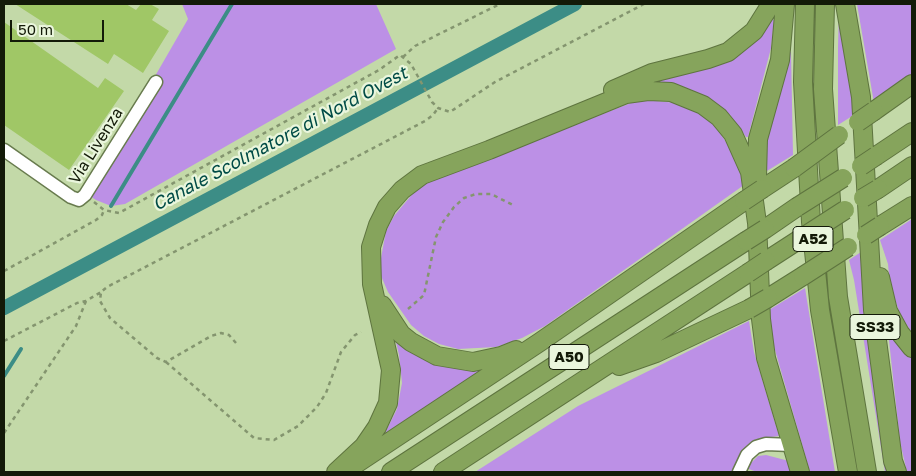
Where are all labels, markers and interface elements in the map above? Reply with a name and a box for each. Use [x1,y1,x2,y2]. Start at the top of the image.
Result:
scale bar [12,10,106,42]
text: 50 m [18,20,53,38]
water label: Canale Scolmatore di Nord Ovest [149,63,411,215]
street label: Via Livenza [65,104,127,188]
road number: A52 [793,226,833,252]
road number: SS33 [850,314,900,340]
road number: A50 [549,344,589,370]

